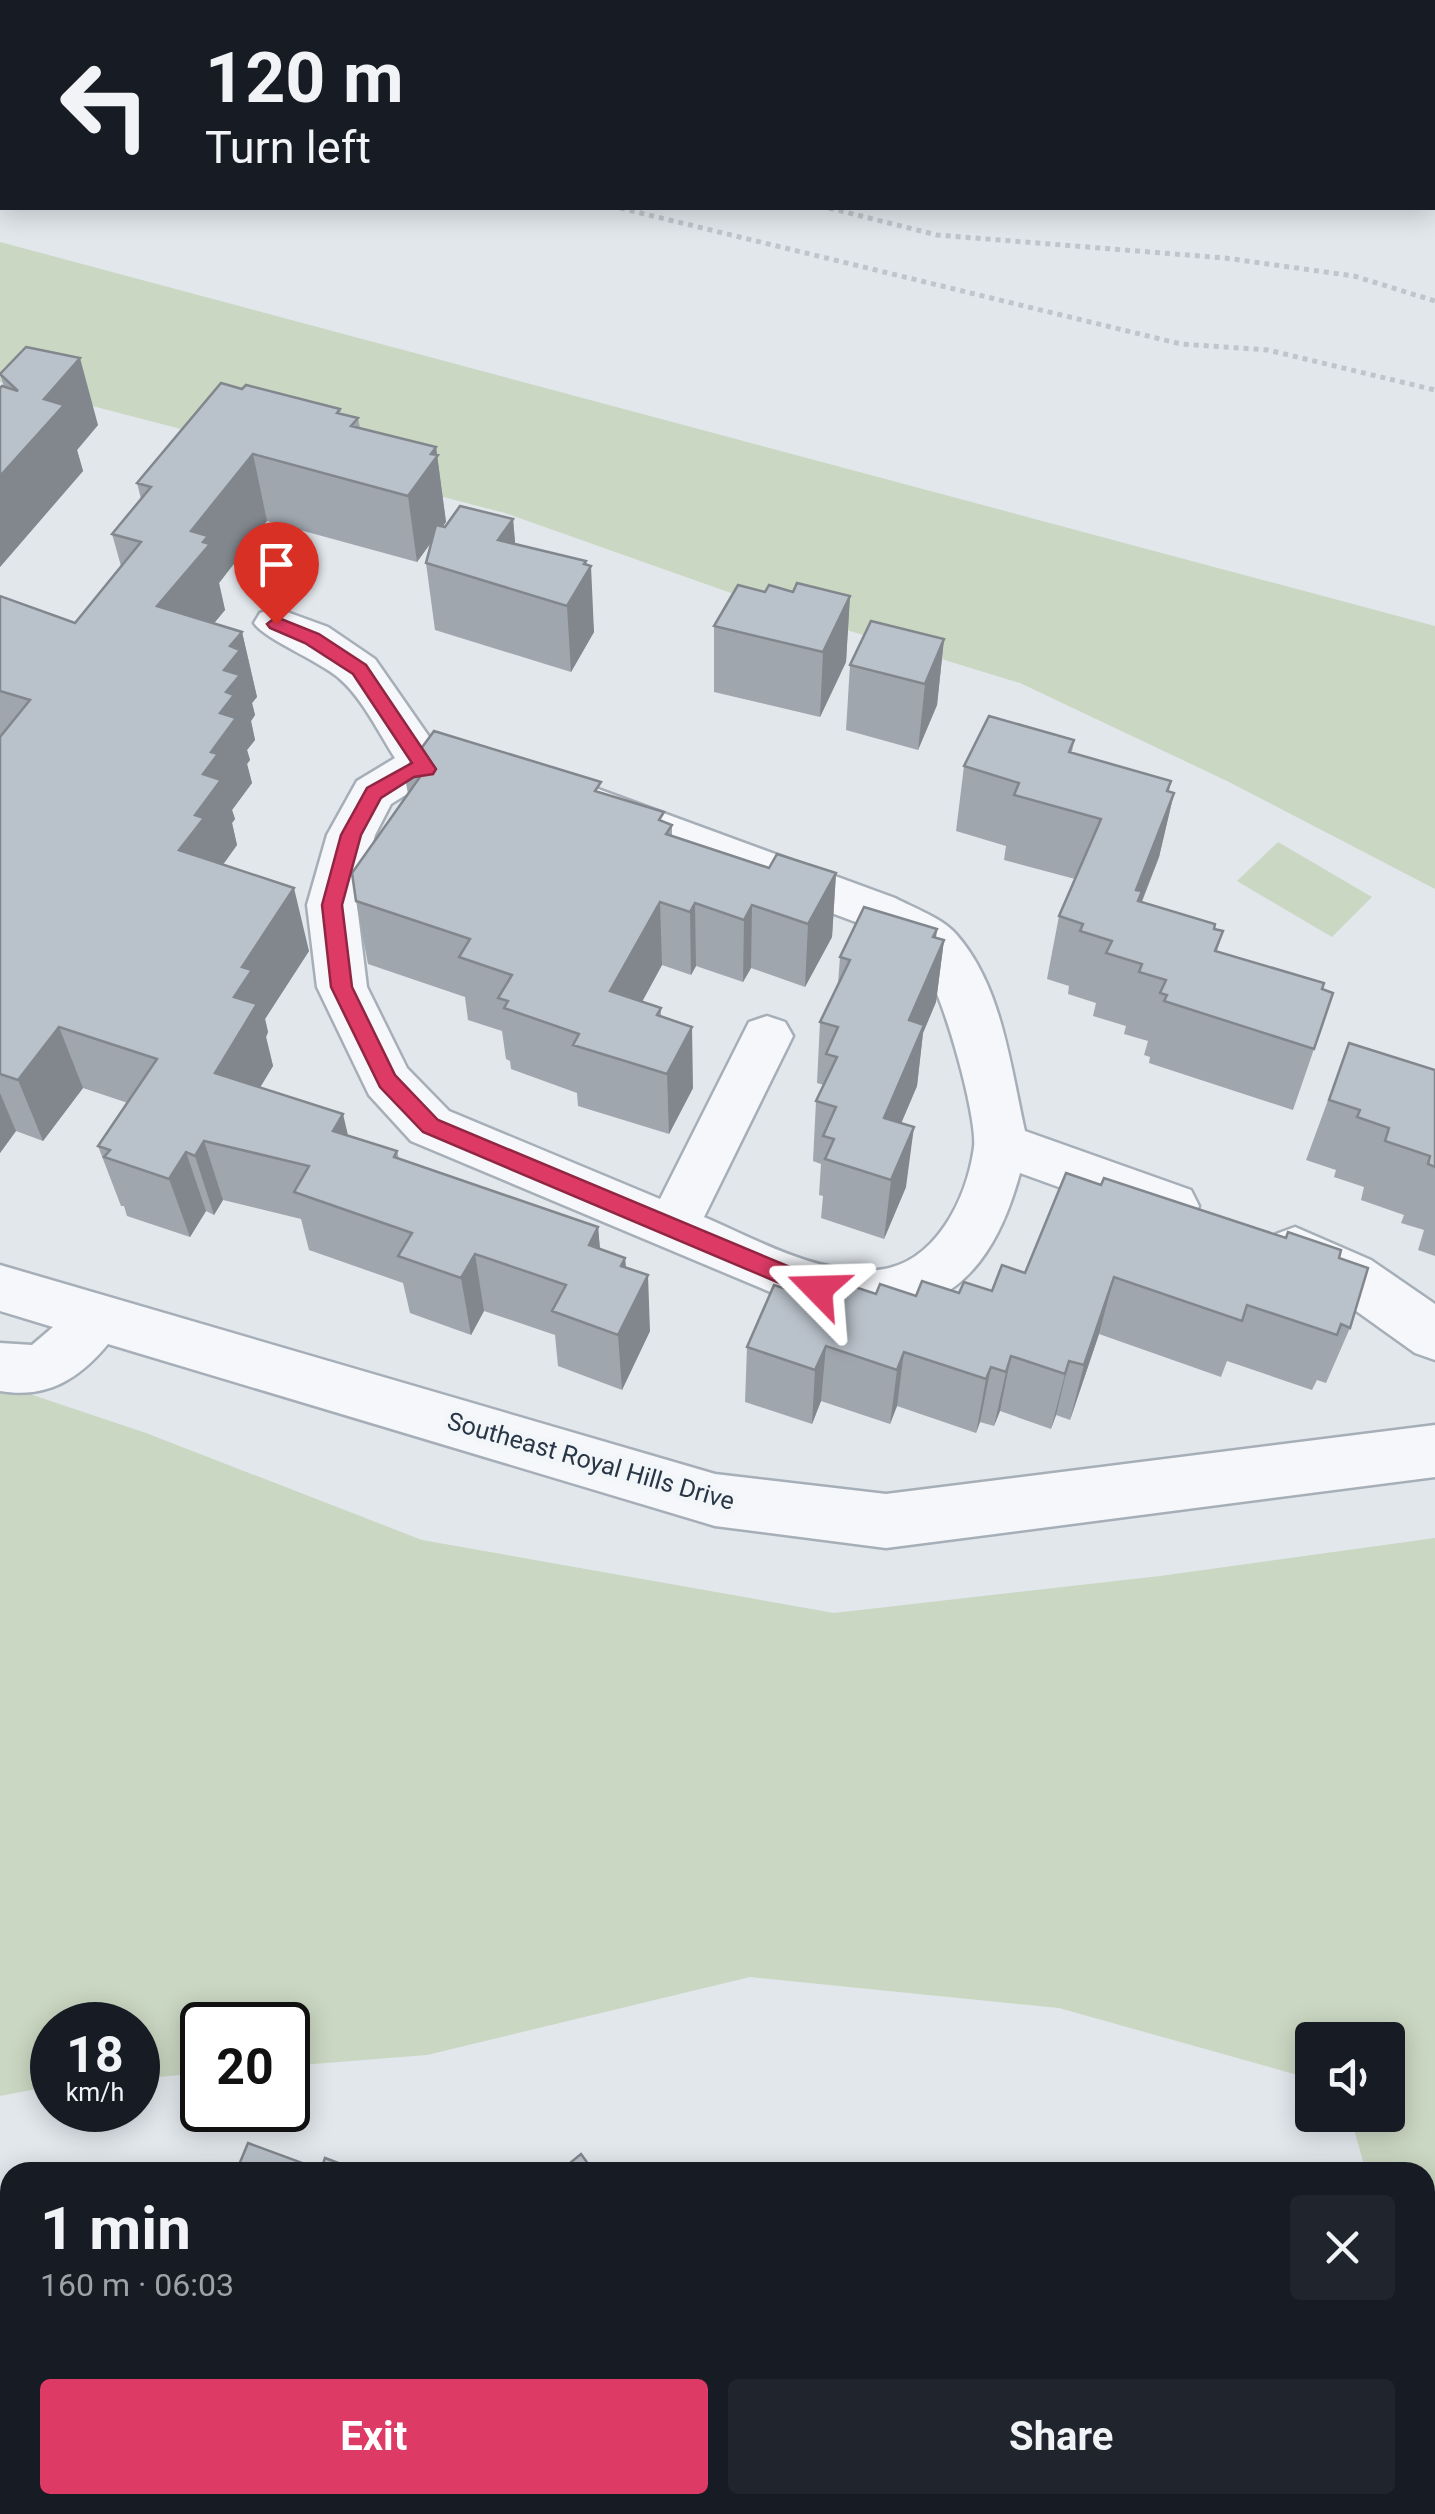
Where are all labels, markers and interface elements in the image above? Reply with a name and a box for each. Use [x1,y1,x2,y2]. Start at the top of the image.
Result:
text: 120 m [205,37,404,119]
icon: left [40,40,170,170]
text: Turn left [205,121,371,174]
pin [234,522,319,625]
icon: arrive [249,537,304,592]
position arrow [766,1237,870,1341]
street label: Southeast Royal Hills Drive [444,1406,738,1516]
speed limit sign: 20 [180,2002,310,2132]
map controls [1295,2022,1405,2132]
button: sound [1295,2022,1405,2132]
text: 18 [66,2026,124,2084]
text: km/h [66,2078,124,2107]
text: 1 min [40,2193,191,2264]
button: close [1290,2195,1395,2300]
text: 160 m · 06:03 [40,2266,234,2304]
button: Exit [40,2379,708,2494]
button: Share [728,2379,1395,2494]

